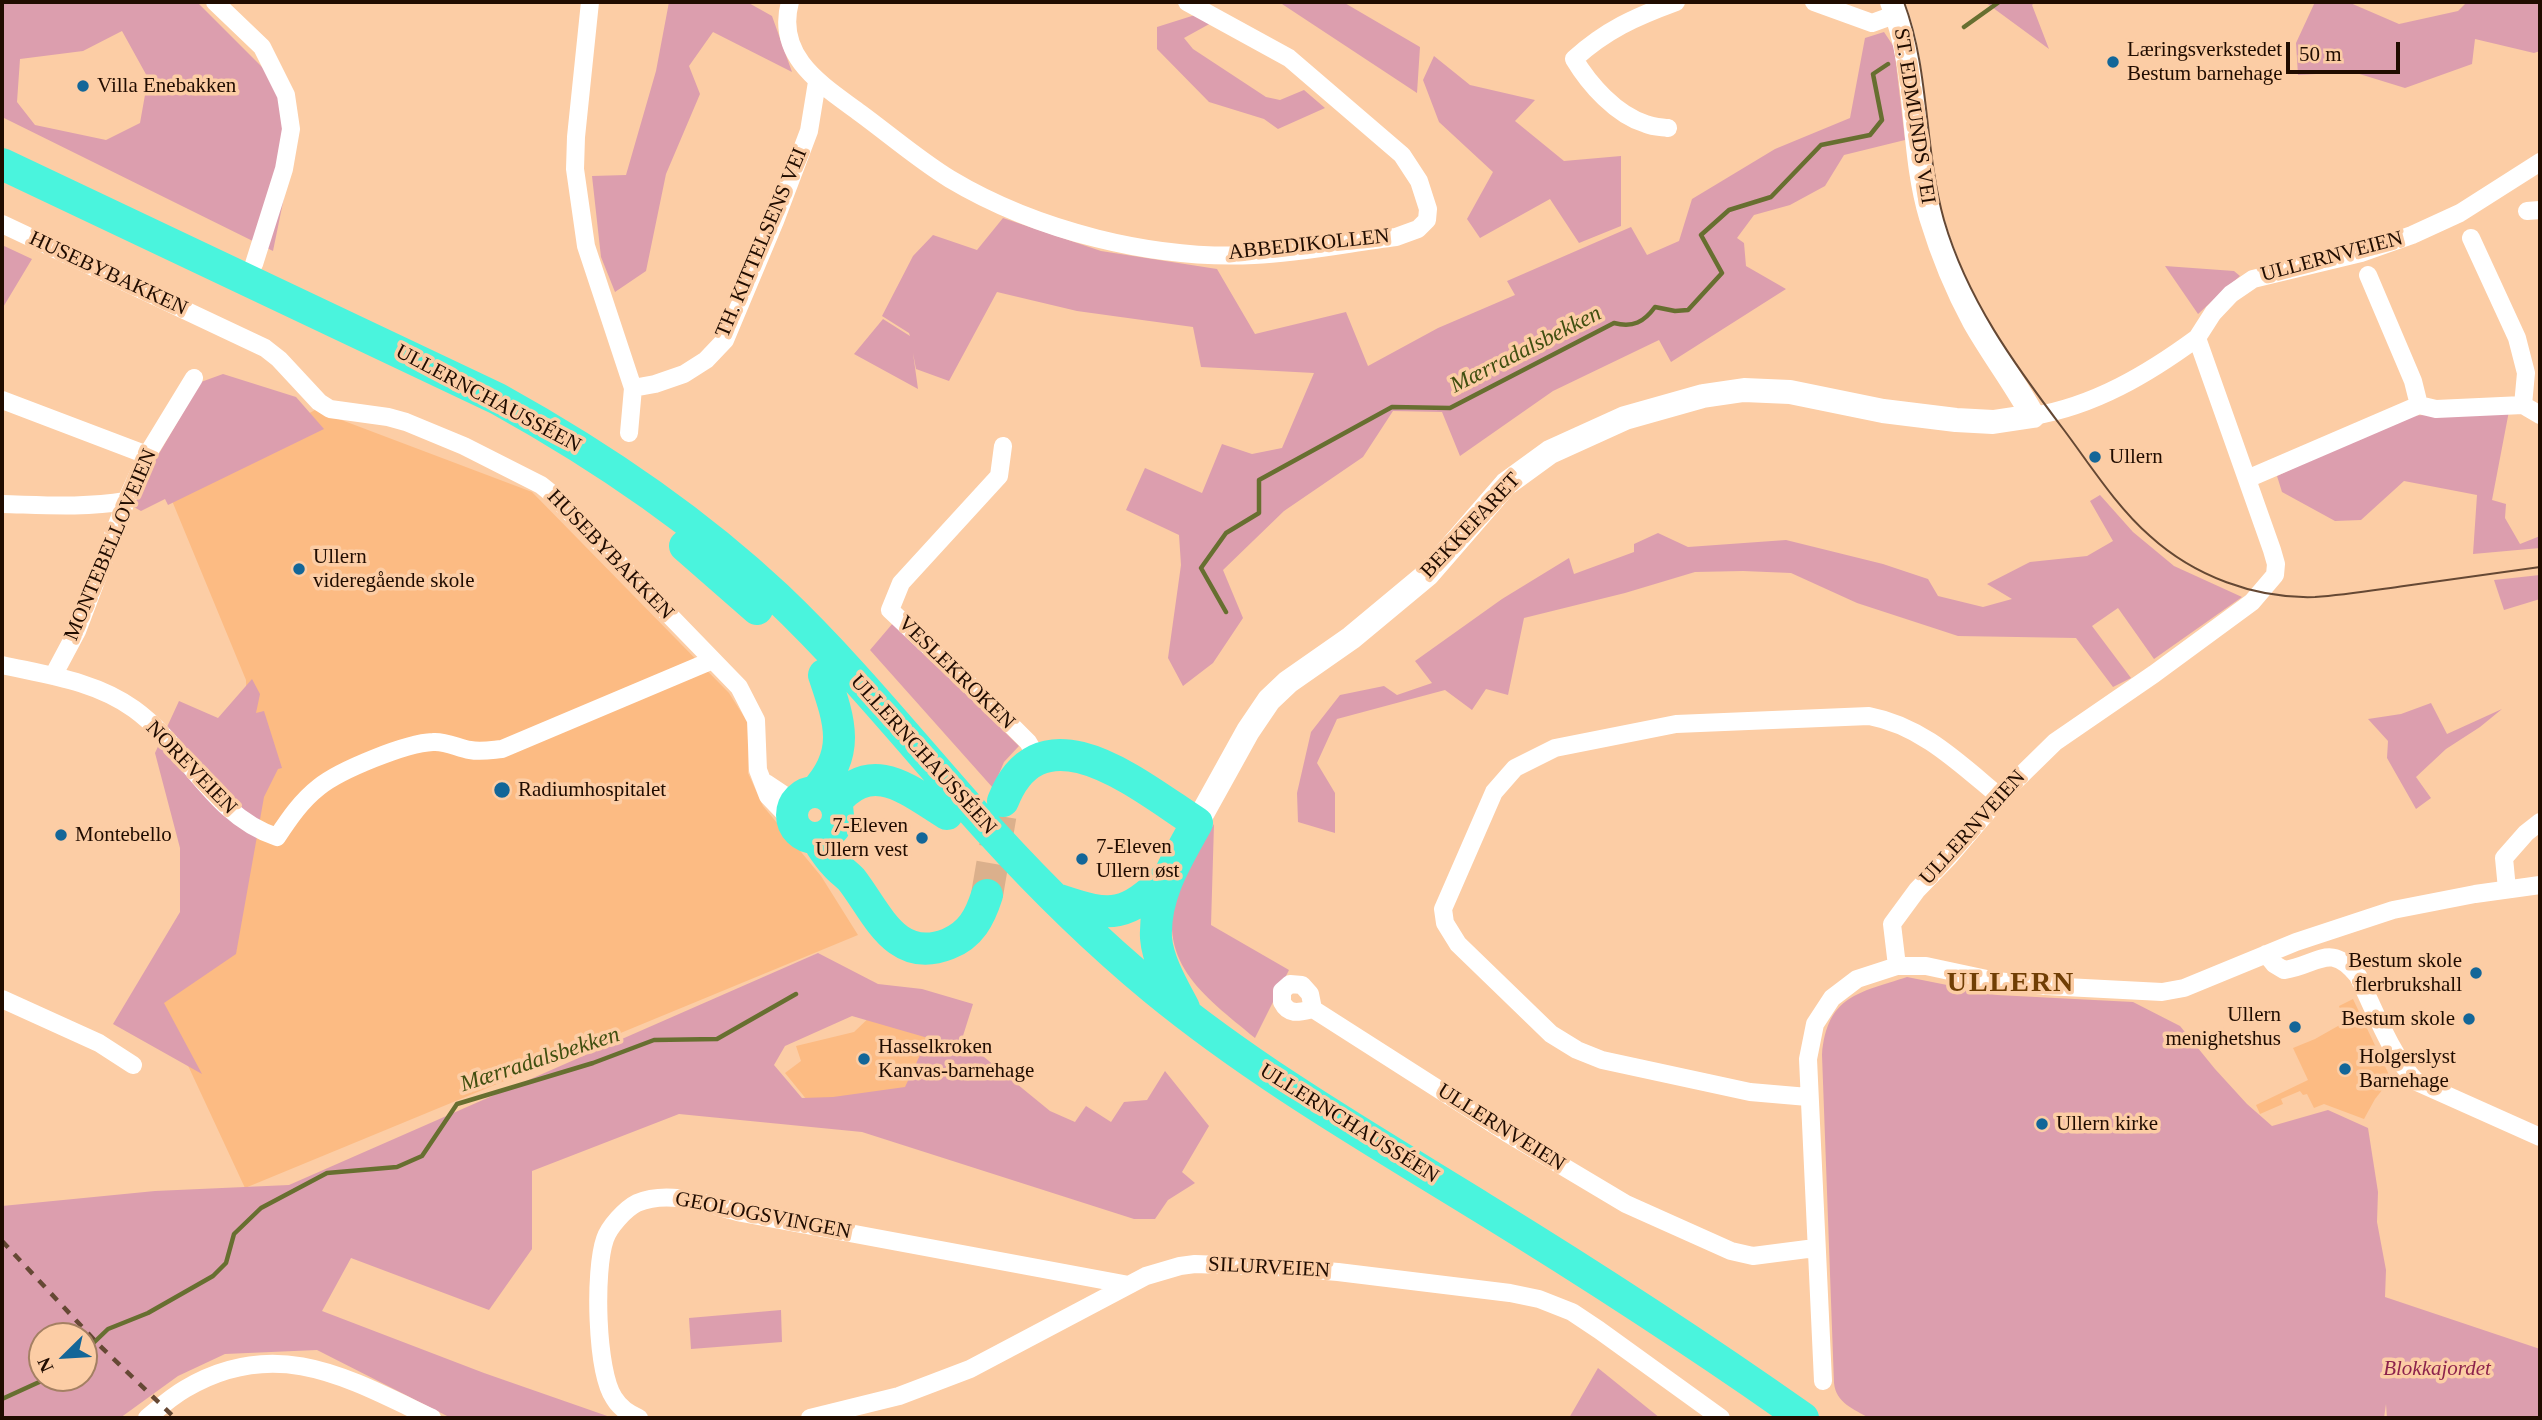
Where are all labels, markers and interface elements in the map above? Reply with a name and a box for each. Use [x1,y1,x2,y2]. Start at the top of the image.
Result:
street label: ST. EDMUNDS VEI [1888,26,1940,206]
scale bar [2290,28,2404,72]
place label: Læringsverkstedet Bestum barnehage [2127,37,2283,87]
text: 50 m [2299,42,2342,66]
marker: Læringsverkstedet Bestum barnehage [2105,54,2121,70]
place label: Villa Enebakken [97,73,236,99]
marker: Villa Enebakken [75,78,91,94]
street label: TH. KITTELSENS VEI [711,144,813,342]
street label: ABBEDIKOLLEN [1227,224,1391,266]
street label: HUSEBYBAKKEN [25,226,191,322]
street label: ULLERNVEIEN [2258,226,2406,288]
water label: Mærradalsbekken [1446,300,1606,400]
street label: ULLERNCHAUSSÉEN [391,339,585,459]
place label: Ullern [2109,444,2163,470]
street label: MONTEBELLOVEIEN [59,446,163,644]
marker: Ullern [2087,449,2103,465]
street label: BEKKEFARET [1416,468,1526,584]
street label: HUSEBYBAKKEN [541,485,679,625]
place label: Ullern videregående skole [313,544,475,594]
marker: Ullern videregående skole [291,561,307,577]
street label: VESLEKROKEN [892,611,1020,735]
street label: ULLERNCHAUSSÉEN [845,670,1001,840]
street label: NOREVEIEN [140,716,242,820]
street label: ULLERNVEIEN [1915,765,2031,891]
place label: Radiumhospitalet [518,777,666,803]
marker: Radiumhospitalet [492,780,512,800]
place label: 7-Eleven Ullern vest [815,813,908,863]
place label: Montebello [75,822,172,848]
marker: Montebello [53,827,69,843]
marker: 7-Eleven Ullern vest [914,830,930,846]
place label: 7-Eleven Ullern øst [1096,834,1179,884]
marker: 7-Eleven Ullern øst [1074,851,1090,867]
place label: Bestum skole flerbrukshall [2348,948,2462,998]
marker: Bestum skole flerbrukshall [2468,965,2484,981]
district label: ULLERN [1947,967,2075,1001]
place label: Ullern menighetshus [2166,1002,2281,1052]
place label: Bestum skole [2341,1006,2455,1032]
marker: Bestum skole [2461,1011,2477,1027]
marker: Ullern menighetshus [2287,1019,2303,1035]
water label: Mærradalsbekken [457,1021,623,1099]
place label: Hasselkroken Kanvas-barnehage [878,1034,1034,1084]
place label: Holgerslyst Barnehage [2359,1044,2456,1094]
marker: Hasselkroken Kanvas-barnehage [856,1051,872,1067]
street label: ULLERNCHAUSSÉEN [1255,1059,1443,1189]
marker: Holgerslyst Barnehage [2337,1061,2353,1077]
street label: ULLERNVEIEN [1433,1079,1569,1177]
place label: Ullern kirke [2056,1111,2158,1137]
marker: Ullern kirke [2034,1116,2050,1132]
street label: GEOLOGSVINGEN [673,1187,853,1245]
street label: SILURVEIEN [1207,1252,1331,1284]
north arrow [28,1322,98,1392]
text: N [33,1354,58,1375]
park label: Blokkajordet [2383,1356,2491,1382]

